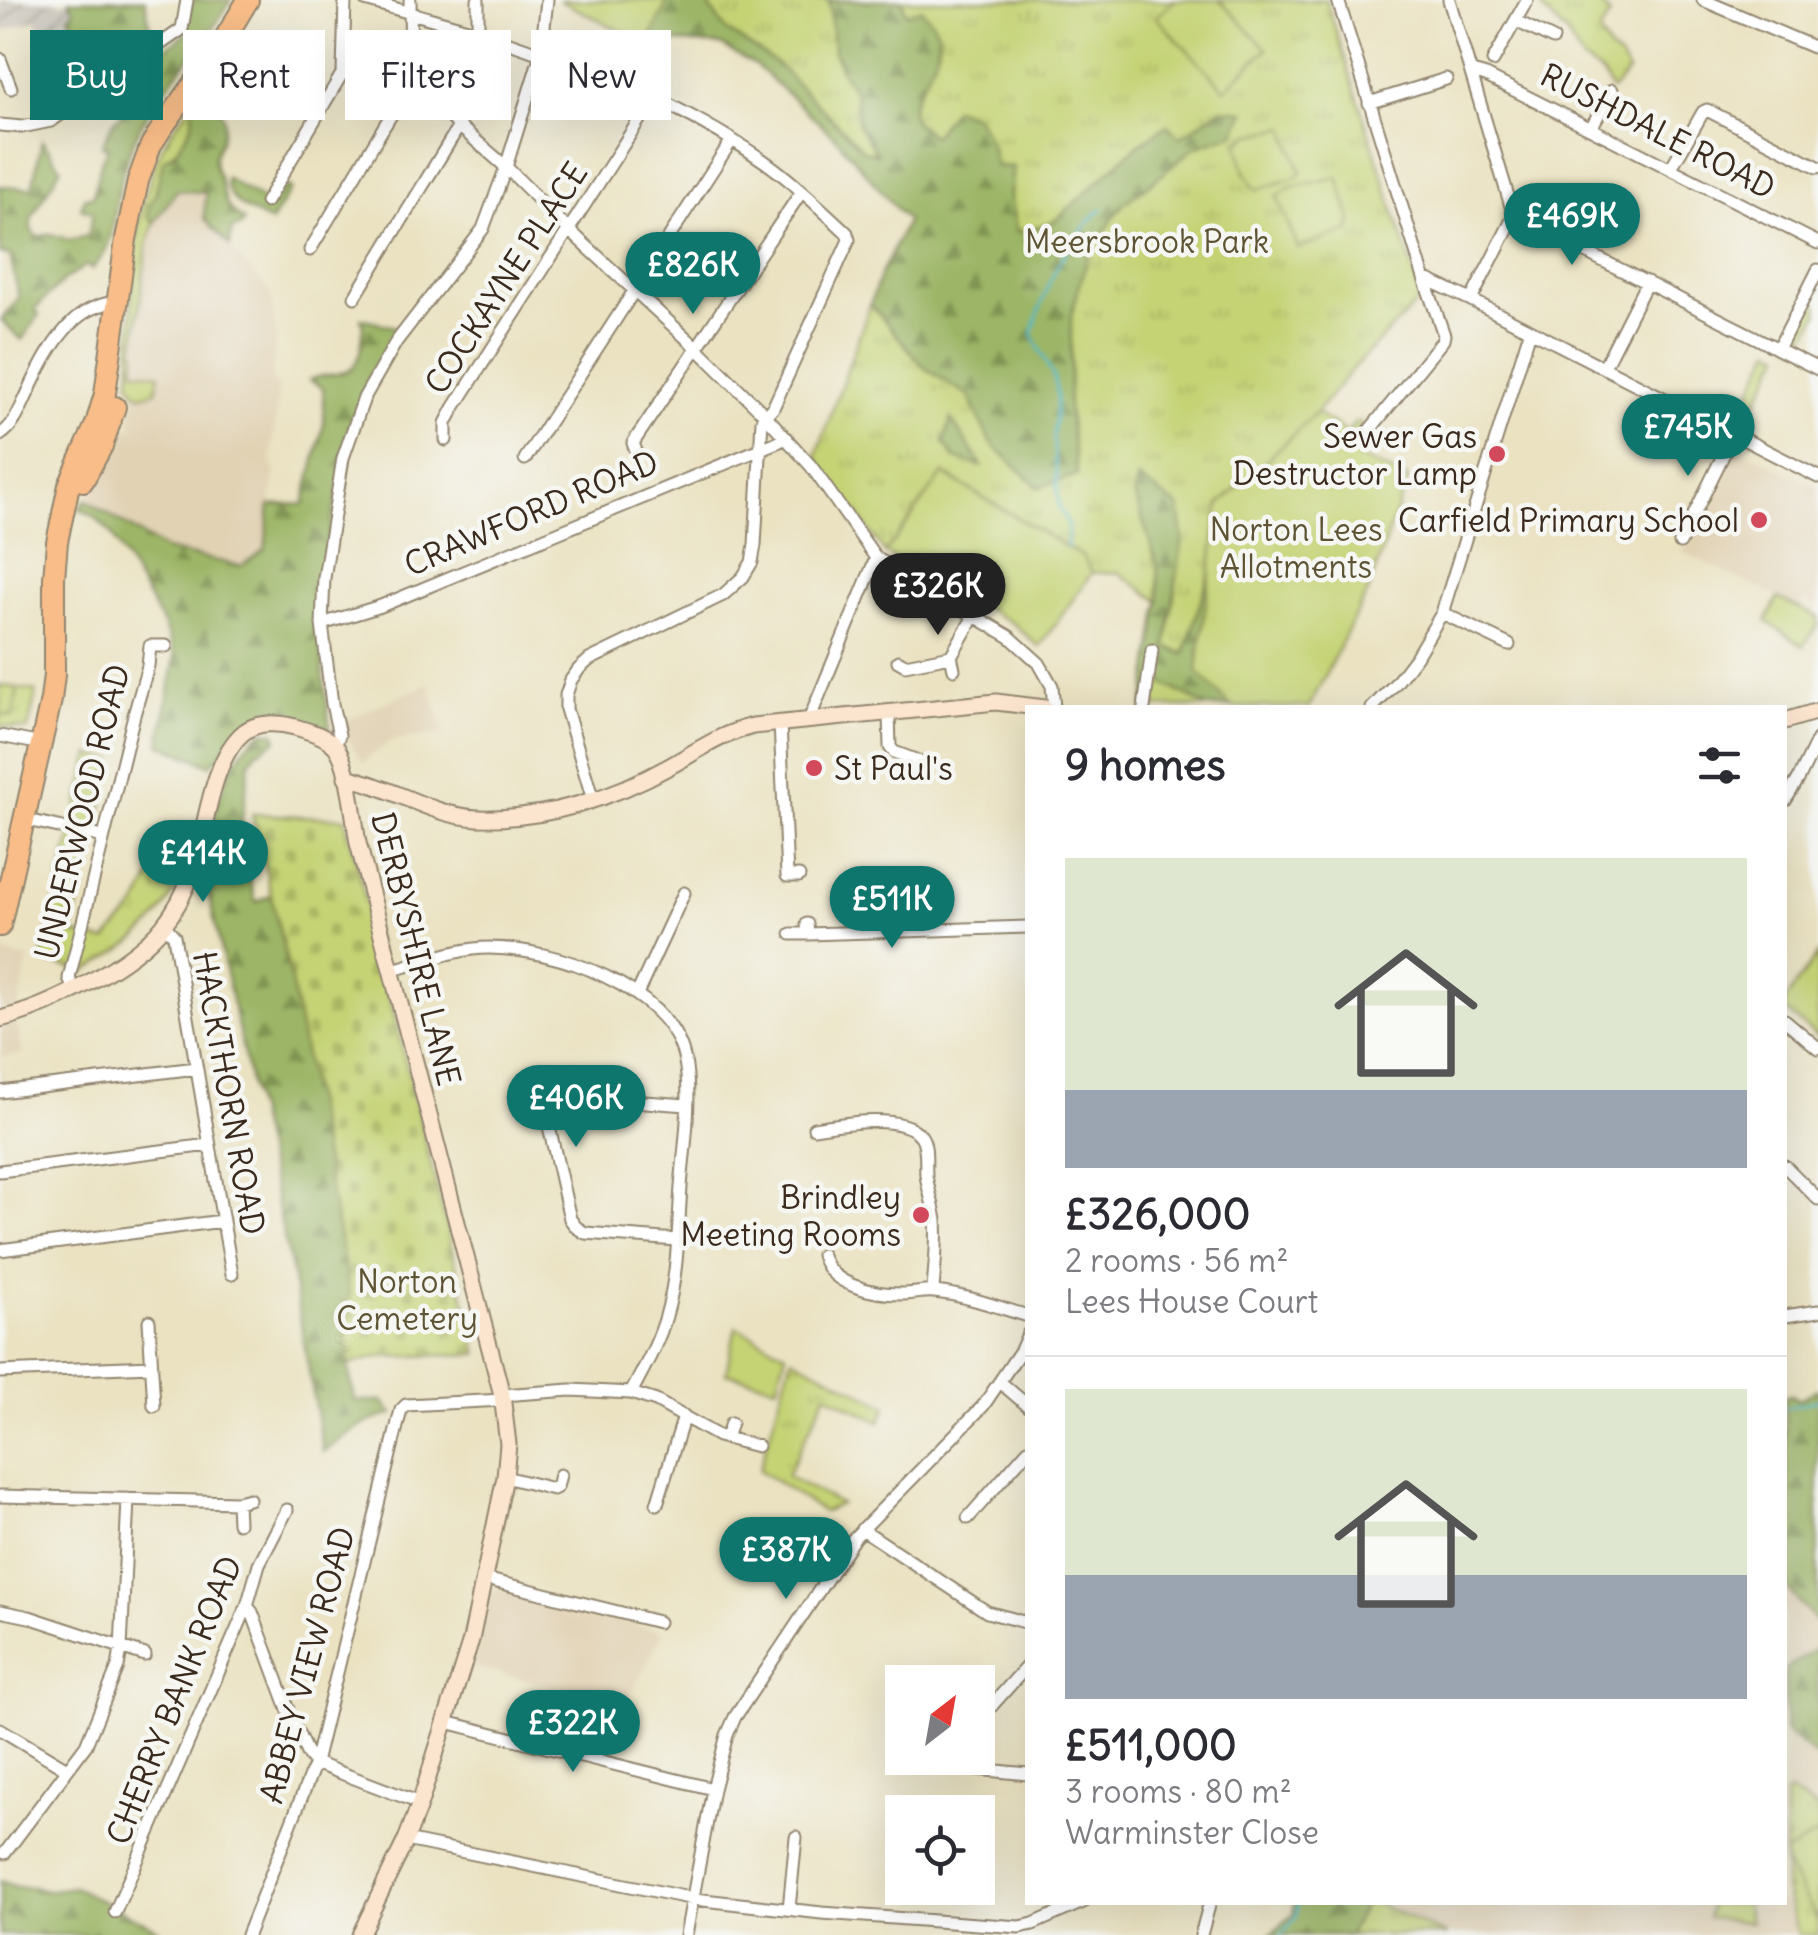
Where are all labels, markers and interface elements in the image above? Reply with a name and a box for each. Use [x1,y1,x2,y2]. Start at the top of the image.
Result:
chip: Buy [30,30,163,120]
chip: Rent [183,30,325,120]
chip: Filters [345,30,511,120]
chip: New [531,30,671,120]
street label: RUSHDALE ROAD [1534,54,1782,208]
street label: COCKAYNE PLACE [416,154,596,402]
pin: £469K [1502,183,1642,268]
text: £469K [1526,195,1618,236]
park label: Meersbrook Park [1025,221,1269,262]
pin: £826K [623,232,763,317]
text: £826K [647,244,739,285]
pin: £745K [1618,394,1758,479]
text: £745K [1644,406,1732,447]
place label: Sewer Gas Destructor Lamp [1233,416,1477,494]
street label: CRAWFORD ROAD [398,441,664,585]
marker: Sewer Gas Destructor Lamp [1486,443,1508,465]
place label: Carfield Primary School [1398,500,1739,541]
park label: Norton Lees Allotments [1209,509,1383,587]
marker: Carfield Primary School [1748,509,1770,531]
pin: £326K [868,553,1008,638]
text: £326K [892,565,984,606]
street label: UNDERWOOD ROAD [25,660,139,964]
icon: filters [1692,738,1747,793]
text: 9 homes [1065,739,1226,791]
place label: St Paul's [834,748,953,789]
marker: St Paul's [803,757,825,779]
street label: DERBYSHIRE LANE [362,808,470,1090]
pin: £414K [133,820,273,905]
text: £414K [160,832,246,873]
pin: £511K [822,866,962,951]
text: £511K [852,878,932,919]
icon: home [1316,923,1496,1103]
street label: HACKTHORN ROAD [184,948,274,1238]
pin: £406K [506,1065,646,1150]
text: £406K [529,1077,623,1118]
place label: Brindley Meeting Rooms [680,1177,901,1255]
text: £326,000 [1065,1188,1250,1240]
marker: Brindley Meeting Rooms [910,1204,932,1226]
text: 2 rooms · 56 m² [1065,1240,1288,1281]
park label: Norton Cemetery [336,1261,478,1339]
text: Lees House Court [1065,1281,1318,1322]
icon: home [1316,1454,1496,1634]
pin: £387K [716,1517,856,1602]
street label: ABBEY VIEW ROAD [250,1522,364,1808]
text: £387K [741,1529,831,1570]
street label: CHERRY BANK ROAD [97,1550,251,1850]
north arrow [885,1665,995,1775]
map controls [885,1665,995,1905]
pin: £322K [503,1690,643,1775]
text: £322K [528,1702,618,1743]
text: £511,000 [1065,1719,1237,1771]
text: 3 rooms · 80 m² [1065,1771,1292,1812]
button: locate [885,1795,995,1905]
text: Warminster Close [1065,1812,1319,1853]

